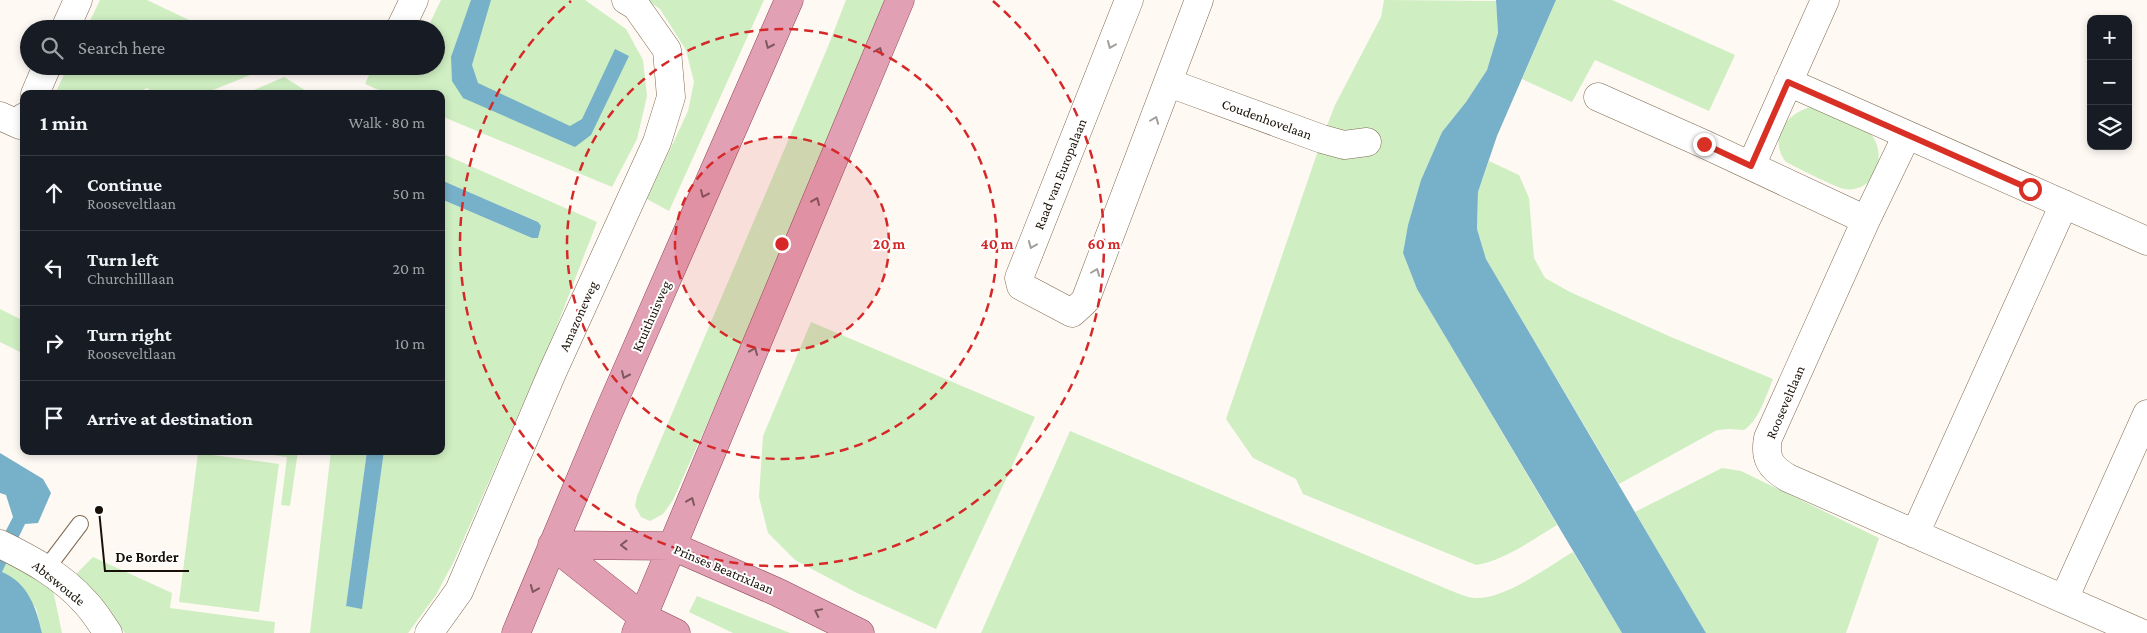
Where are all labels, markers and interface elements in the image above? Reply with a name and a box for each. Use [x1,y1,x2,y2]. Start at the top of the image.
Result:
map controls [2087,15,2132,150]
button: + [2087,15,2132,60]
search box [20,20,445,75]
icon: search [38,34,66,62]
text: Search here [78,37,165,58]
one-way arrow [765,40,776,49]
one-way arrow [1107,40,1117,49]
one-way arrow [873,47,883,56]
button: − [2087,60,2132,105]
street label: Coudenhovelaan [1220,95,1315,143]
button: layers [2087,105,2132,150]
text: 1 min [40,111,88,135]
text: Walk · 80 m [348,114,425,131]
street label: Raad van Europalaan [1030,116,1090,232]
one-way arrow [1149,116,1159,125]
route end [1693,133,1716,156]
text: Continue [87,174,162,195]
route start [2019,178,2042,201]
icon: ahead [40,179,68,207]
text: 50 m [393,185,425,202]
one-way arrow [700,189,711,198]
text: Rooseveltlaan [87,195,176,212]
one-way arrow [810,197,821,206]
centre of rings [773,235,791,253]
text: 20 m [873,236,905,252]
text: 40 m [981,236,1014,252]
text: 60 m [1088,236,1121,252]
one-way arrow [1028,240,1038,249]
text: Turn left [87,249,159,270]
icon: left [40,254,68,282]
text: 20 m [392,260,425,277]
one-way arrow [1090,268,1100,277]
text: Churchilllaan [87,270,174,287]
street label: Amazoneweg [555,278,601,354]
street label: Kruithuisweg [628,278,674,354]
text: Turn right [87,324,172,345]
icon: right [40,329,68,357]
text: 10 m [395,335,425,352]
text: Rooseveltlaan [87,345,176,362]
one-way arrow [747,347,758,356]
street label: Rooseveltlaan [1762,363,1808,441]
one-way arrow [621,370,632,379]
icon: arrive [40,404,68,432]
text: Arrive at destination [87,408,253,429]
one-way arrow [685,497,695,506]
one-way arrow [619,540,627,551]
callout: De Border [105,541,189,571]
street label: Prinses Beatrixlaan [672,541,777,598]
text: De Border [115,549,179,565]
street label: Abtswoude [29,557,89,609]
one-way arrow [530,584,540,593]
one-way arrow [814,608,823,618]

